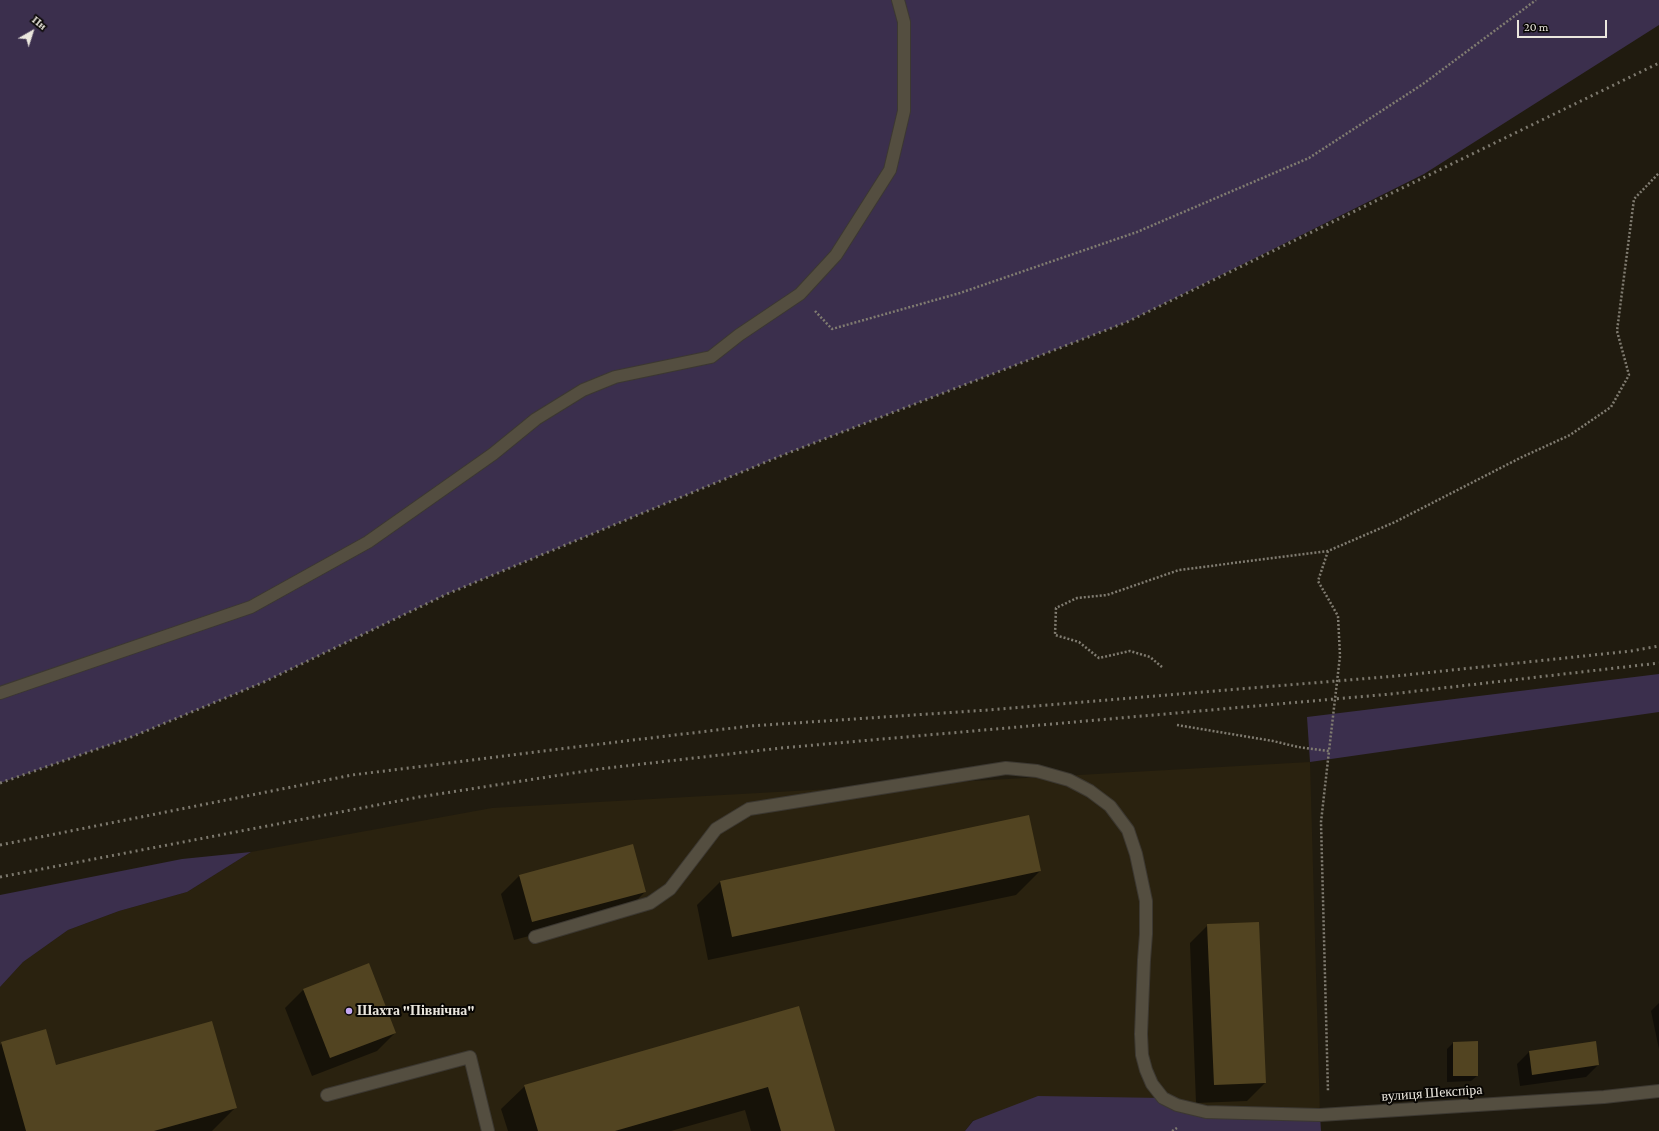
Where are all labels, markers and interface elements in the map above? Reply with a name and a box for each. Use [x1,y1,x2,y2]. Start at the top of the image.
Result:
north arrow [12,12,52,52]
scale bar [1519,12,1609,38]
text: Пн [30,13,49,32]
text: 20 m [1524,20,1548,34]
place label: Шахта "Північна" [357,1003,475,1019]
marker: Шахта "Північна" [344,1006,354,1016]
street label: вулиця Шекспіра [1381,1081,1483,1105]

